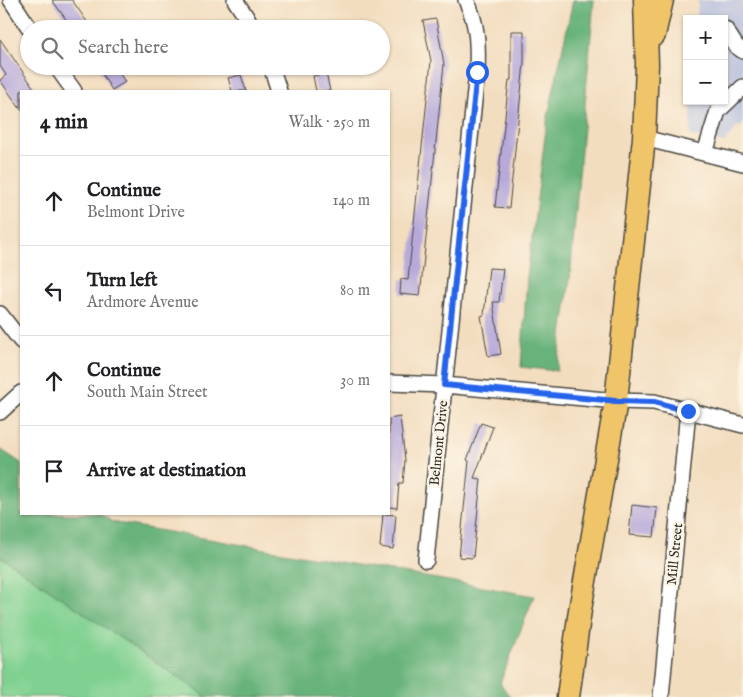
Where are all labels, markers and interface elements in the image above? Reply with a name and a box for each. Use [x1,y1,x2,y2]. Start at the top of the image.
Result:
map controls [683,15,728,105]
button: + [683,15,728,60]
search box [20,20,390,75]
icon: search [38,34,66,62]
text: Search here [78,36,169,60]
button: − [683,60,728,105]
route start [466,61,489,84]
text: 4 min [40,109,88,136]
text: Walk · 250 m [288,113,370,133]
text: Continue [87,179,161,203]
icon: ahead [40,187,68,215]
text: 140 m [332,191,370,211]
text: Belmont Drive [87,203,185,223]
text: Turn left [87,269,158,293]
icon: left [40,277,68,305]
text: 80 m [340,281,370,301]
text: Ardmore Avenue [87,293,199,313]
text: Continue [87,359,161,383]
icon: ahead [40,367,68,395]
text: 30 m [340,371,370,391]
text: South Main Street [87,383,208,403]
street label: Belmont Drive [426,399,452,487]
route end [677,400,700,423]
icon: arrive [40,457,68,485]
text: Arrive at destination [87,459,246,483]
street label: Mill Street [663,522,687,586]

